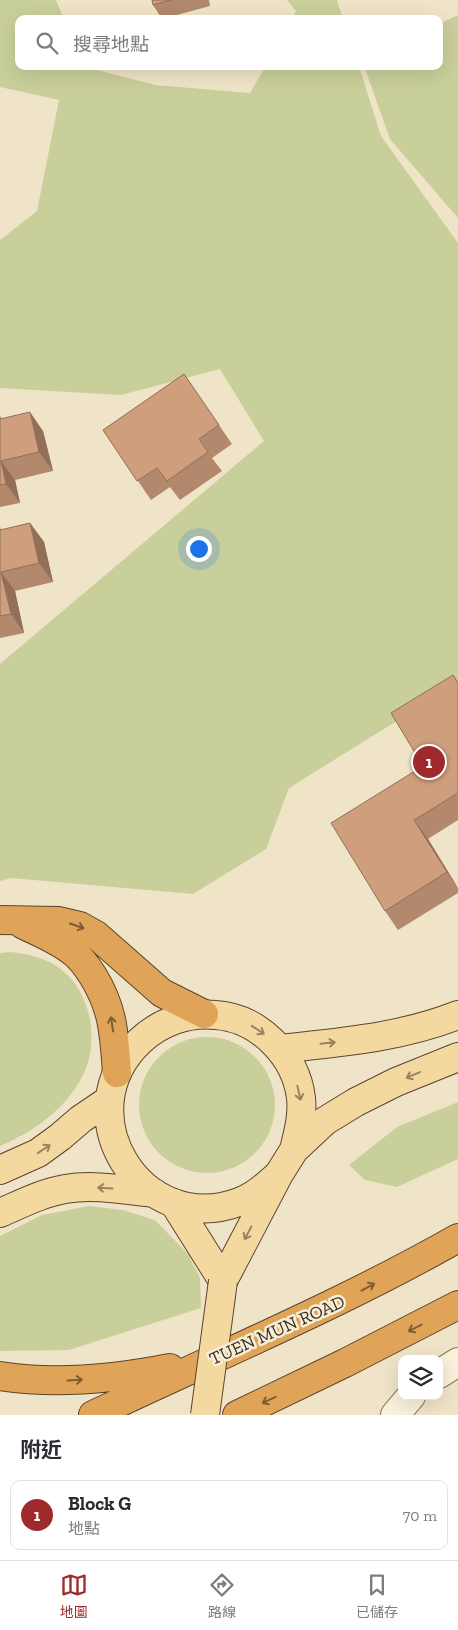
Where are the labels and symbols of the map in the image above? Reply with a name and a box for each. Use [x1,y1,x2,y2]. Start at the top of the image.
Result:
your location [186,536,212,562]
pin: 1 [413,743,445,781]
one-way arrow [69,922,85,932]
one-way arrow [107,1017,117,1033]
one-way arrow [250,1025,264,1035]
one-way arrow [320,1038,336,1048]
one-way arrow [405,1071,420,1080]
one-way arrow [295,1084,304,1100]
one-way arrow [36,1143,50,1153]
one-way arrow [98,1184,114,1193]
one-way arrow [243,1225,252,1240]
one-way arrow [360,1282,375,1291]
street label: TUEN MUN ROAD [206,1290,348,1370]
one-way arrow [407,1323,422,1333]
one-way arrow [67,1375,83,1384]
one-way arrow [262,1395,277,1405]

